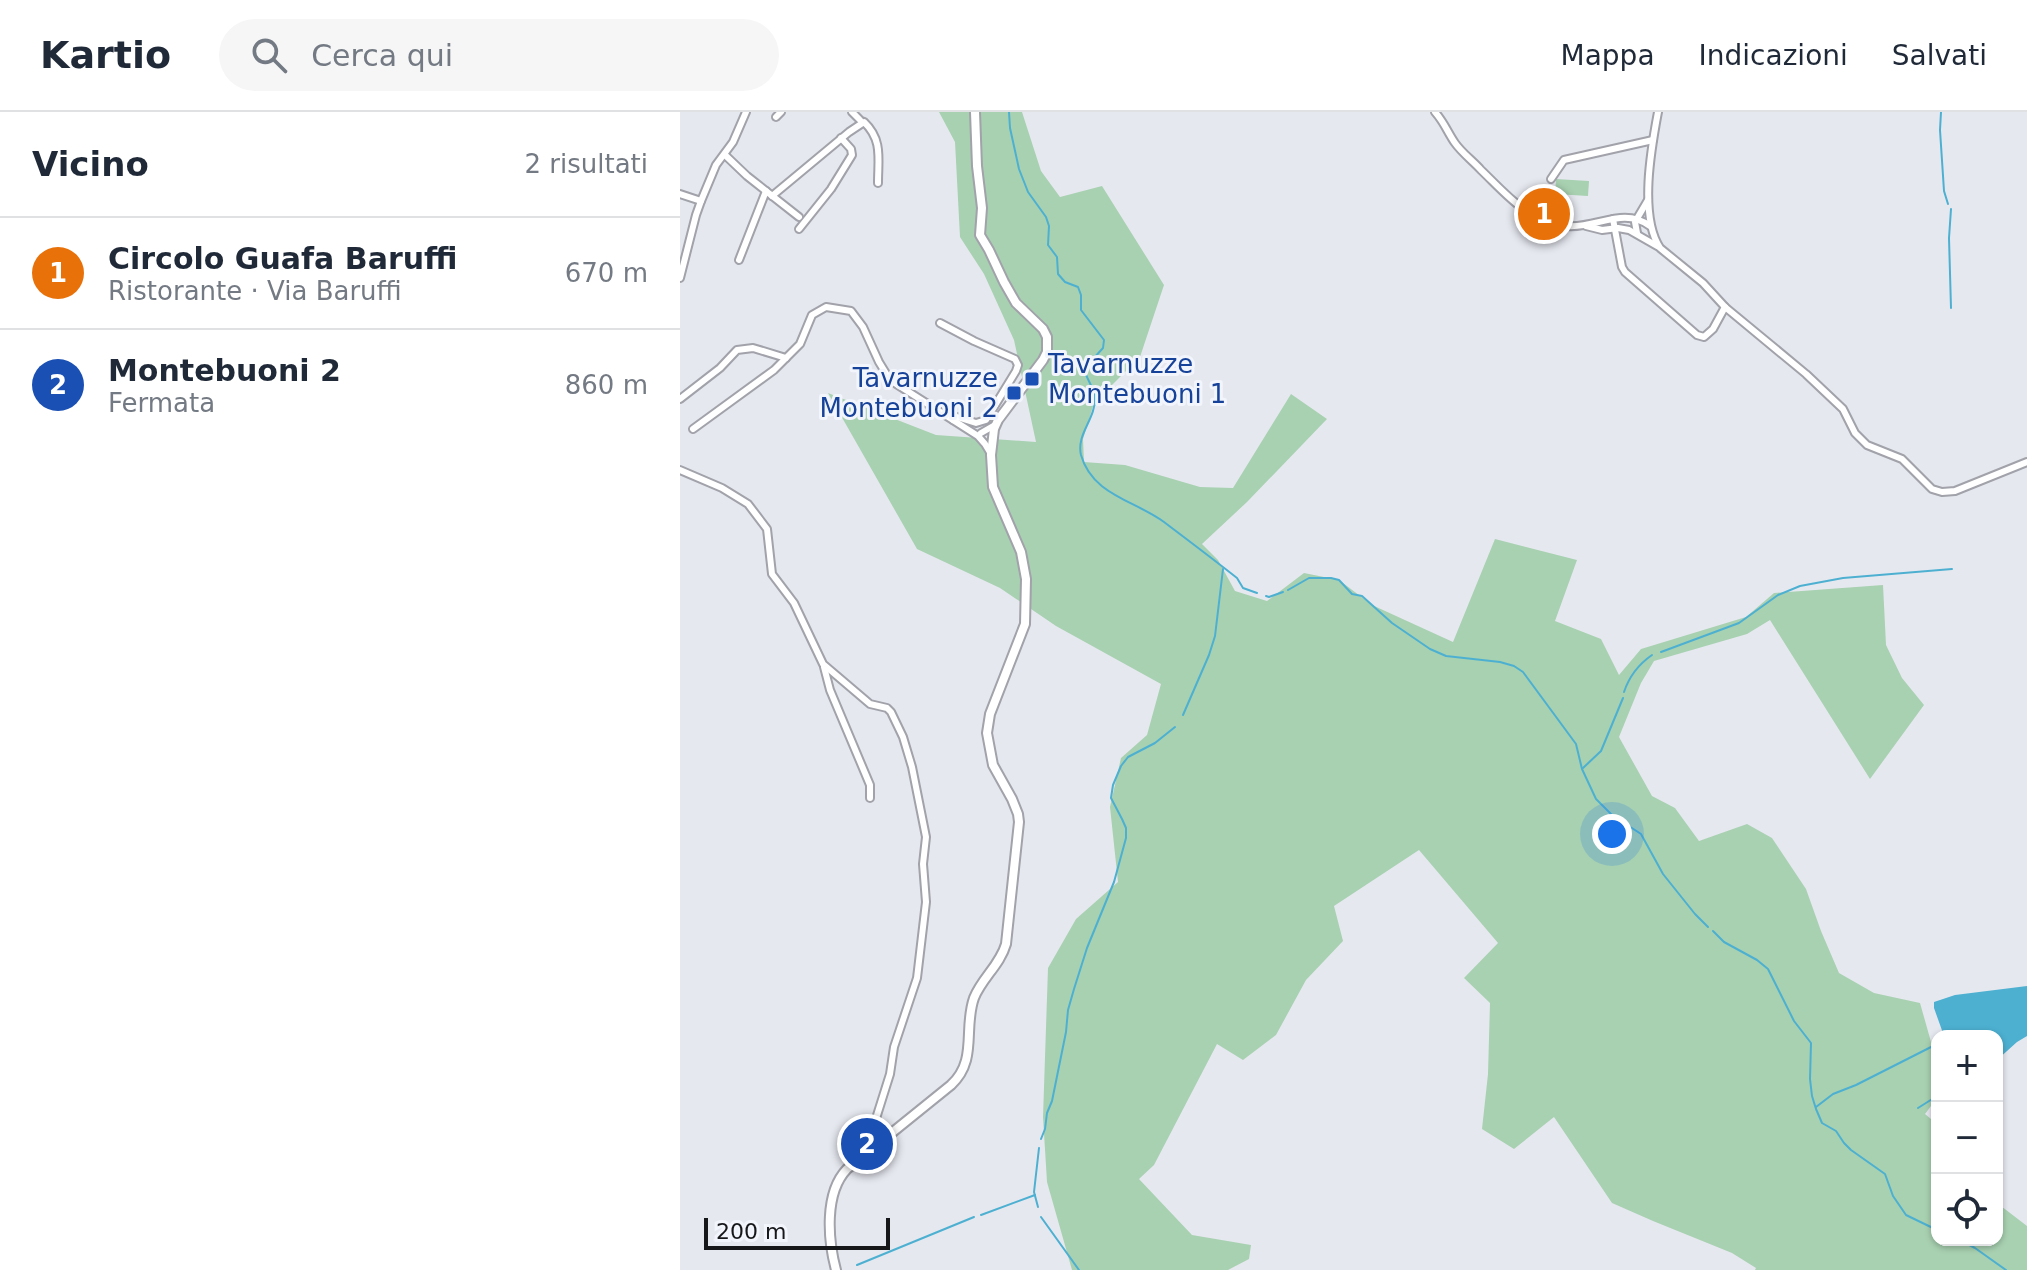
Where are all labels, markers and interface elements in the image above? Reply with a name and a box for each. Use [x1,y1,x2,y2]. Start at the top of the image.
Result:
search box [219,19,779,91]
text: Kartio [40,33,171,77]
icon: search [247,33,291,77]
text: Cerca qui [311,38,453,73]
text: Mappa [1561,39,1655,72]
text: Indicazioni [1699,39,1848,72]
text: Salvati [1892,39,1987,72]
text: Vicino [32,144,149,184]
text: 2 risultati [524,149,648,179]
pin: 1 [1518,184,1570,244]
text: Circolo Guafa Baruffi [108,241,458,276]
text: 1 [49,258,67,288]
text: 670 m [565,258,648,288]
text: Ristorante · Via Baruffi [108,276,402,306]
place label: Tavarnuzze Montebuoni 1 [1047,349,1226,409]
text: Montebuoni 2 [108,353,341,388]
place label: Tavarnuzze Montebuoni 2 [820,363,998,423]
text: 2 [49,370,67,400]
text: 860 m [565,370,648,400]
marker: Tavarnuzze Montebuoni 1 [1023,370,1041,388]
marker: Tavarnuzze Montebuoni 2 [1005,384,1023,402]
text: Fermata [108,388,215,418]
your location [1592,814,1632,854]
map controls [1931,1030,2003,1246]
button: + [1931,1030,2003,1102]
button: − [1931,1102,2003,1174]
pin: 2 [841,1114,893,1174]
button: locate [1931,1174,2003,1246]
scale bar [704,1214,890,1250]
text: 200 m [716,1219,786,1244]

